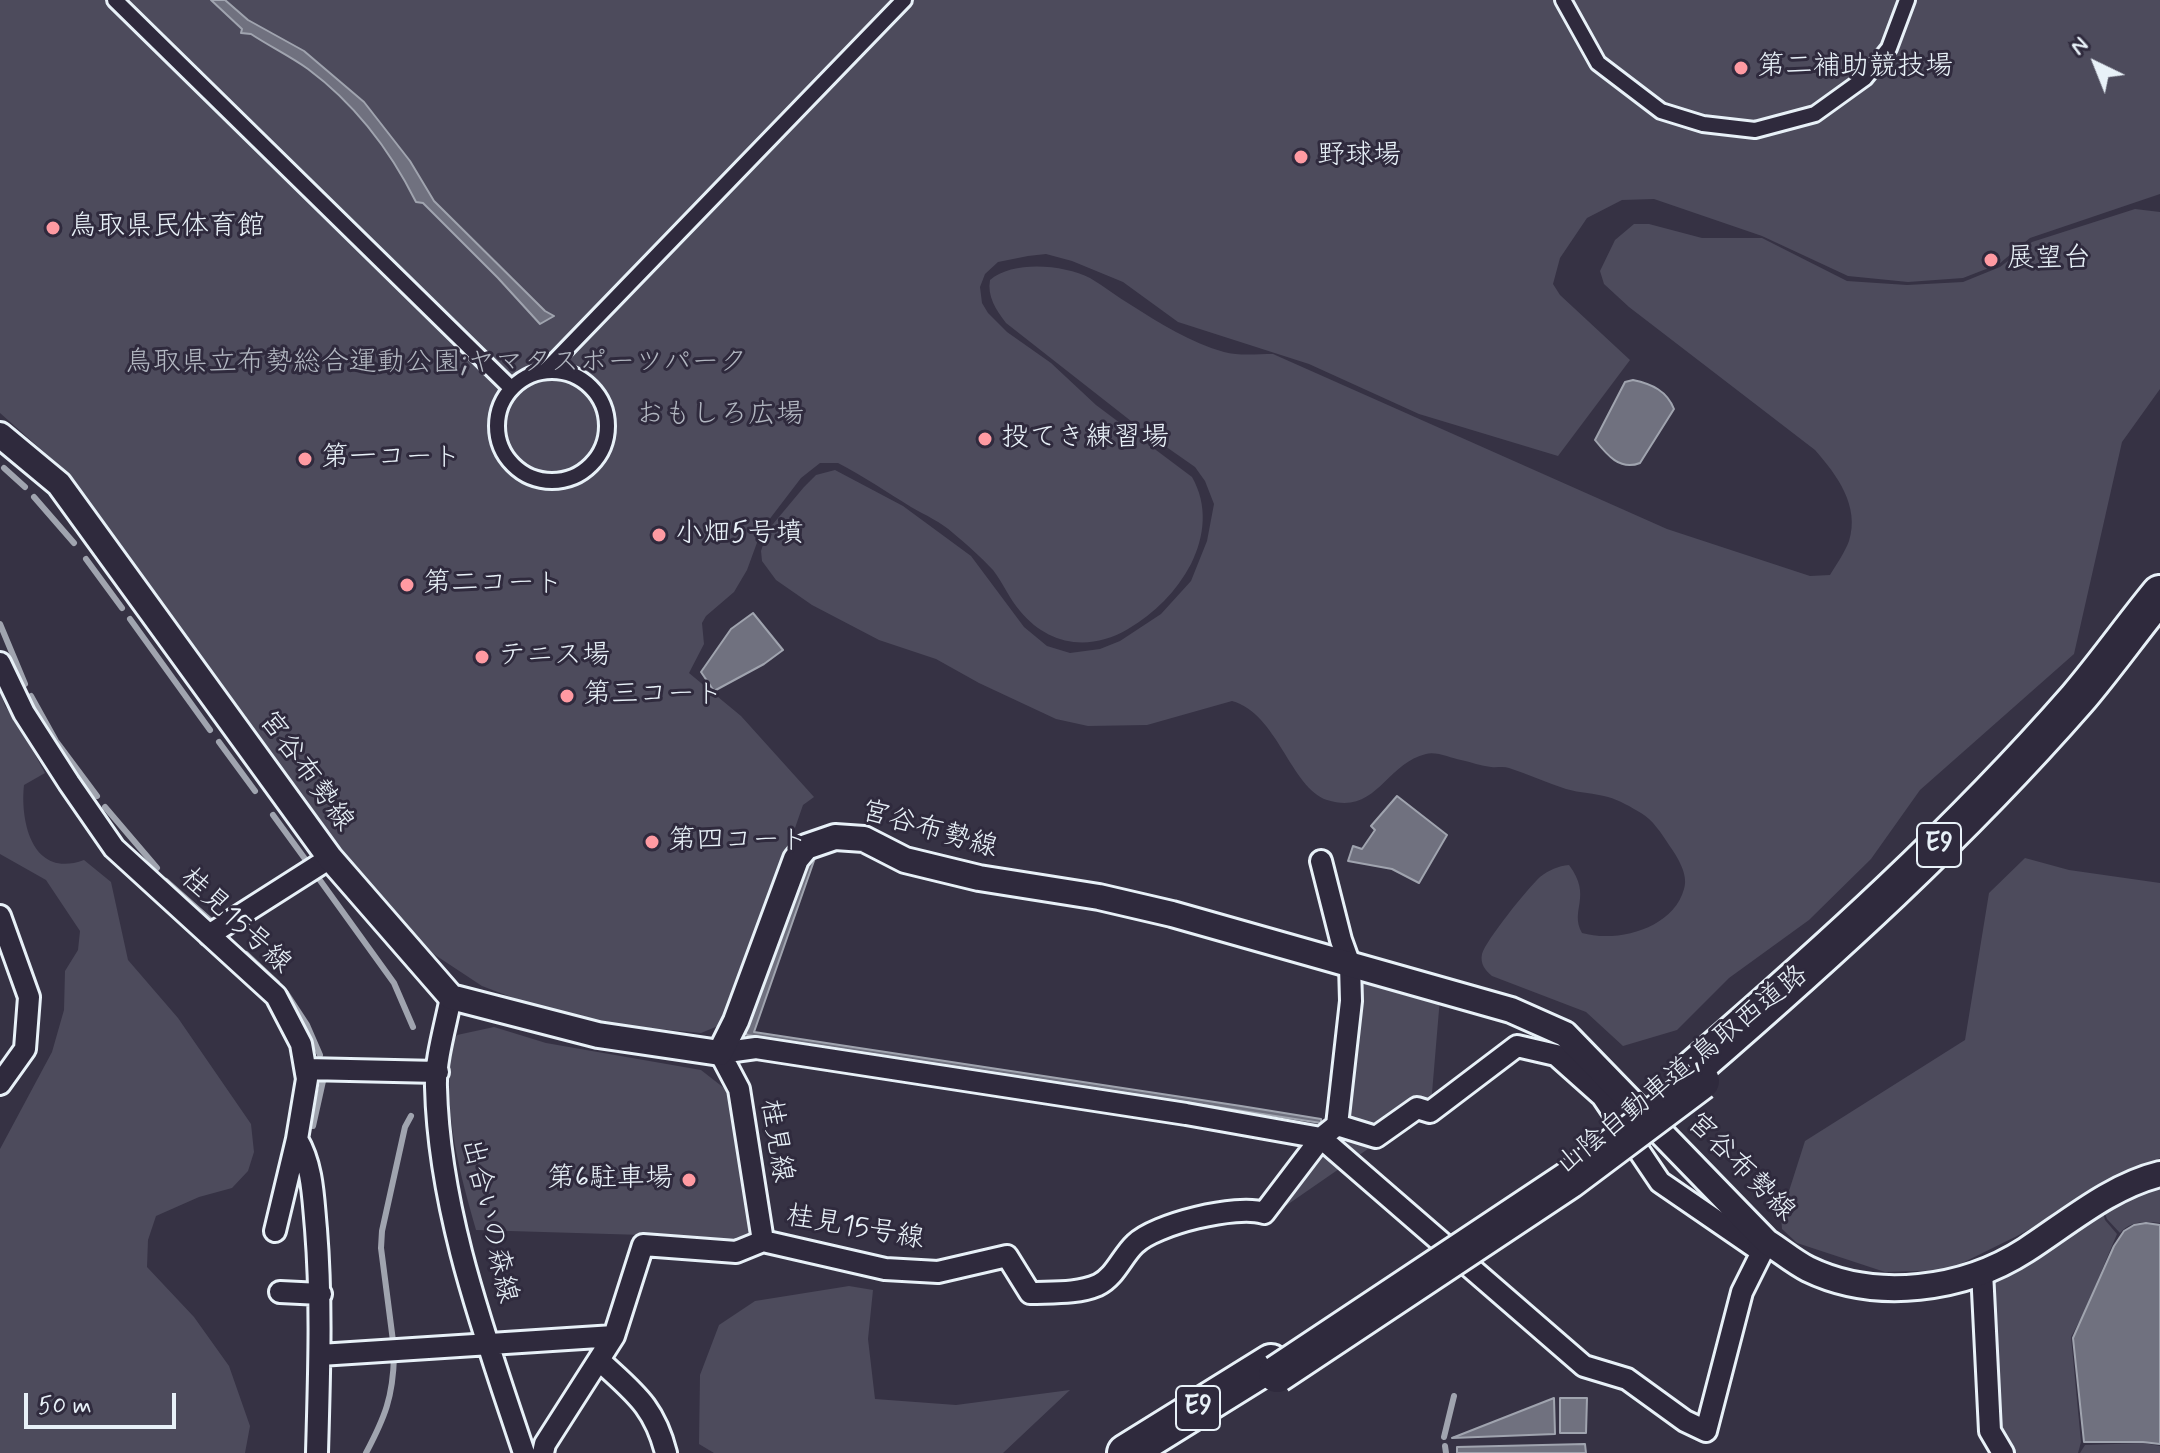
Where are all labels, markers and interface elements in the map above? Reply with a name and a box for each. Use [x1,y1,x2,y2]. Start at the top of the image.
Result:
north arrow [2056,24,2136,104]
text: N [2065,31,2095,62]
place label: 第二補助競技場 [1757,51,1953,85]
marker: 第二補助競技場 [1732,59,1750,77]
place label: 野球場 [1317,140,1401,174]
marker: 野球場 [1292,148,1310,166]
place label: 鳥取県民体育館 [69,211,265,245]
marker: 鳥取県民体育館 [44,219,62,237]
place label: 展望台 [2007,243,2091,277]
marker: 展望台 [1982,251,2000,269]
park label: 鳥取県立布勢総合運動公園;ヤマタスポーツパーク [125,347,747,381]
park label: おもしろ広場 [636,399,804,433]
place label: 投てき練習場 [1001,422,1169,456]
marker: 投てき練習場 [976,430,994,448]
place label: 第一コート [321,442,461,476]
marker: 第一コート [296,450,314,468]
place label: 小畑5号墳 [675,518,804,552]
marker: 小畑5号墳 [650,526,668,544]
place label: 第二コート [423,568,563,602]
marker: 第二コート [398,576,416,594]
place label: テニス場 [498,640,610,674]
marker: テニス場 [473,648,491,666]
place label: 第三コート [583,679,723,713]
marker: 第三コート [558,687,576,705]
street label: 宮谷布勢線 [250,705,360,839]
street label: 宮谷布勢線 [857,796,1001,866]
road number: E9 [1917,823,1961,867]
place label: 第四コート [668,825,808,859]
marker: 第四コート [643,833,661,851]
street label: 桂見15号線 [173,862,297,982]
street label: 山陰自動車道;鳥取西道路 [1550,959,1816,1183]
street label: 桂見線 [752,1097,798,1185]
street label: 宮谷布勢線 [1679,1107,1801,1229]
street label: 出合いの森線 [453,1135,523,1307]
place label: 第6駐車場 [547,1163,673,1197]
marker: 第6駐車場 [680,1171,698,1189]
street label: 桂見15号線 [783,1200,927,1258]
scale bar [28,1377,180,1427]
road number: E9 [1176,1386,1220,1430]
text: 50 m [38,1391,92,1422]

